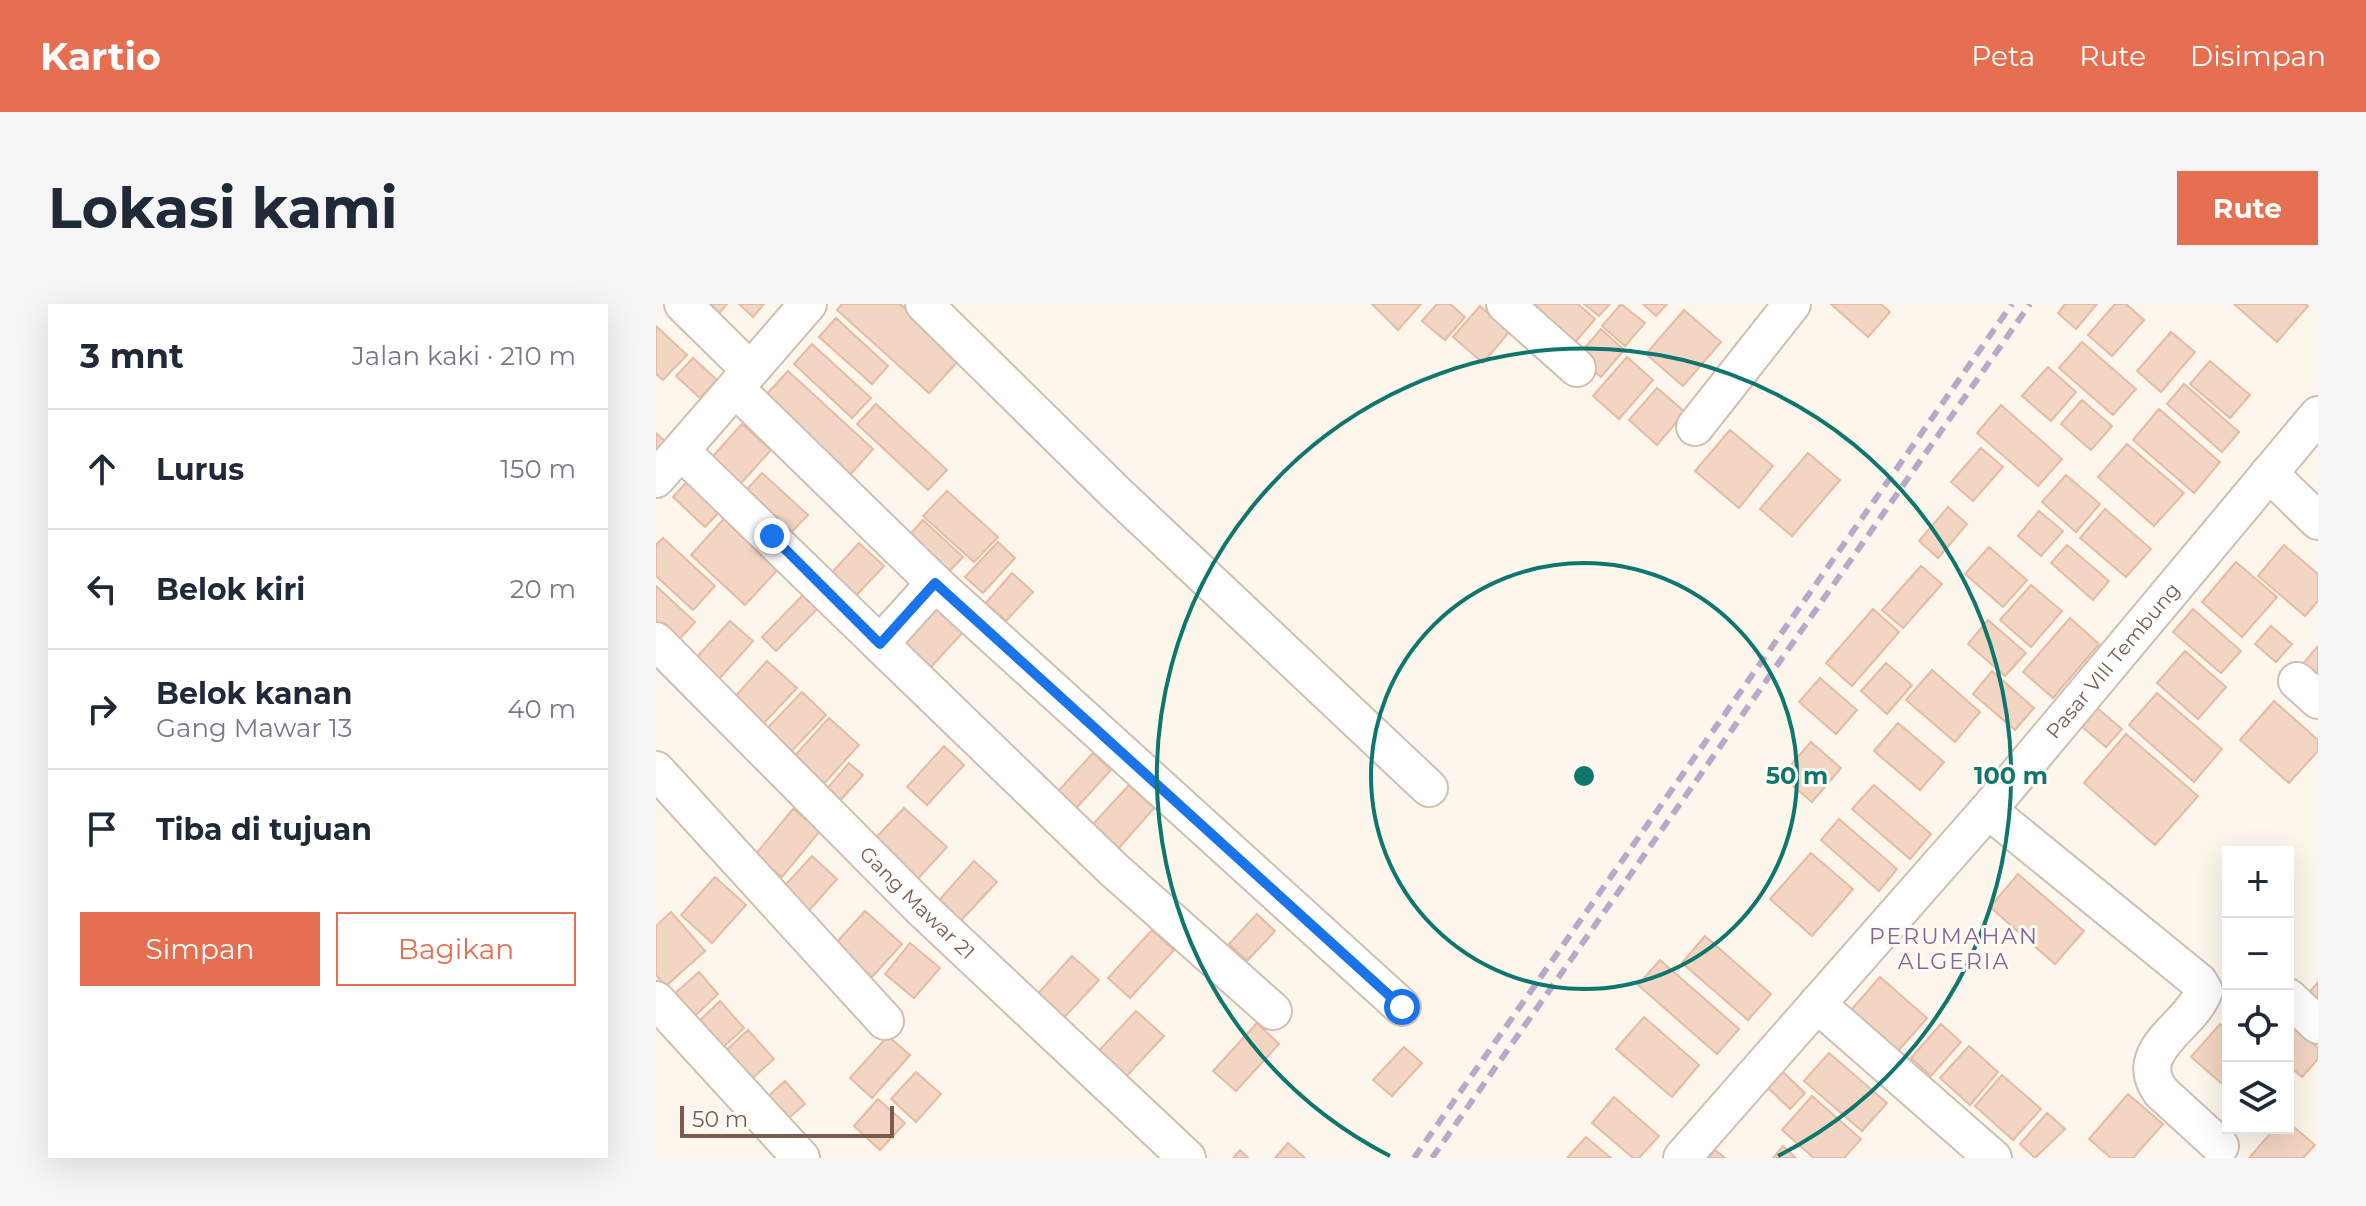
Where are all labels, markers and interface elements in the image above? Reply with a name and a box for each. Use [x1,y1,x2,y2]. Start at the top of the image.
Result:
text: Kartio [40,33,161,80]
text: Peta [1971,39,2035,73]
text: Rute [2079,39,2146,73]
text: Disimpan [2190,39,2326,73]
button: Rute [2177,171,2318,245]
text: Lokasi kami [48,174,398,242]
text: 3 mnt [80,335,184,377]
text: Jalan kaki · 210 m [352,340,576,372]
icon: ahead [80,447,124,491]
text: Lurus [156,451,244,488]
text: 150 m [500,453,576,485]
route end [754,518,790,554]
icon: left [80,567,124,611]
text: Belok kiri [156,571,305,608]
text: 20 m [510,573,576,605]
street label: Pasar VIII Tembung [2041,578,2185,743]
text: Belok kanan [156,675,353,712]
icon: right [80,687,124,731]
text: 40 m [507,693,576,725]
text: Gang Mawar 13 [156,712,353,744]
text: 50 m [1766,761,1828,790]
text: 100 m [1974,761,2048,790]
centre of rings [1570,762,1598,790]
icon: arrive [80,807,124,851]
text: Tiba di tujuan [156,811,372,848]
street label: Gang Mawar 21 [855,841,980,964]
map controls [2222,846,2294,1134]
button: + [2222,846,2294,918]
button: Simpan [80,912,320,986]
button: Bagikan [336,912,576,986]
button: − [2222,918,2294,990]
district label: PERUMAHAN ALGERIA [1869,923,2039,975]
route start [1384,989,1420,1025]
button: locate [2222,990,2294,1062]
button: layers [2222,1062,2294,1134]
scale bar [680,1102,894,1138]
text: 50 m [692,1106,748,1133]

